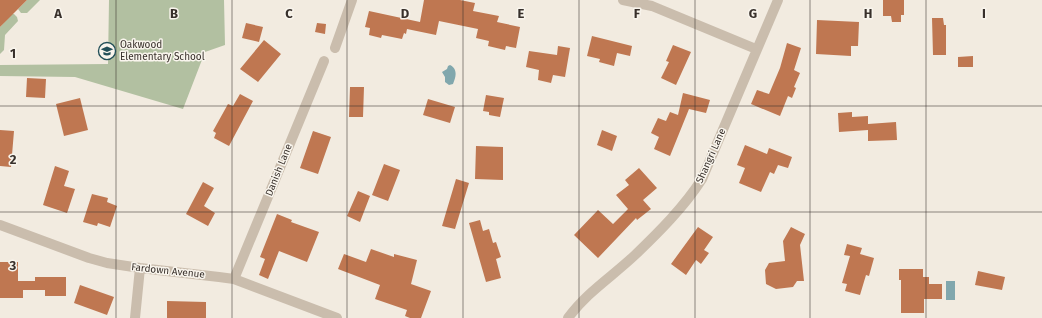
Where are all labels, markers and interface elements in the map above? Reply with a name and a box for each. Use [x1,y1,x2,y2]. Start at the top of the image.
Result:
text: A [53,6,62,21]
text: B [170,6,178,21]
text: C [285,6,293,21]
text: D [401,6,410,21]
text: E [518,6,525,21]
text: F [634,6,641,21]
text: G [749,6,757,21]
text: H [864,6,872,21]
text: I [982,6,986,21]
place label: Oakwood Elementary School [120,39,205,63]
school or university icon: Oakwood Elementary School [97,41,117,61]
text: 1 [10,46,16,61]
street label: Shangri Lane [694,127,728,185]
street label: Danish Lane [263,142,295,198]
text: 2 [10,152,17,167]
text: 3 [9,258,17,273]
street label: Fardown Avenue [131,261,205,281]

